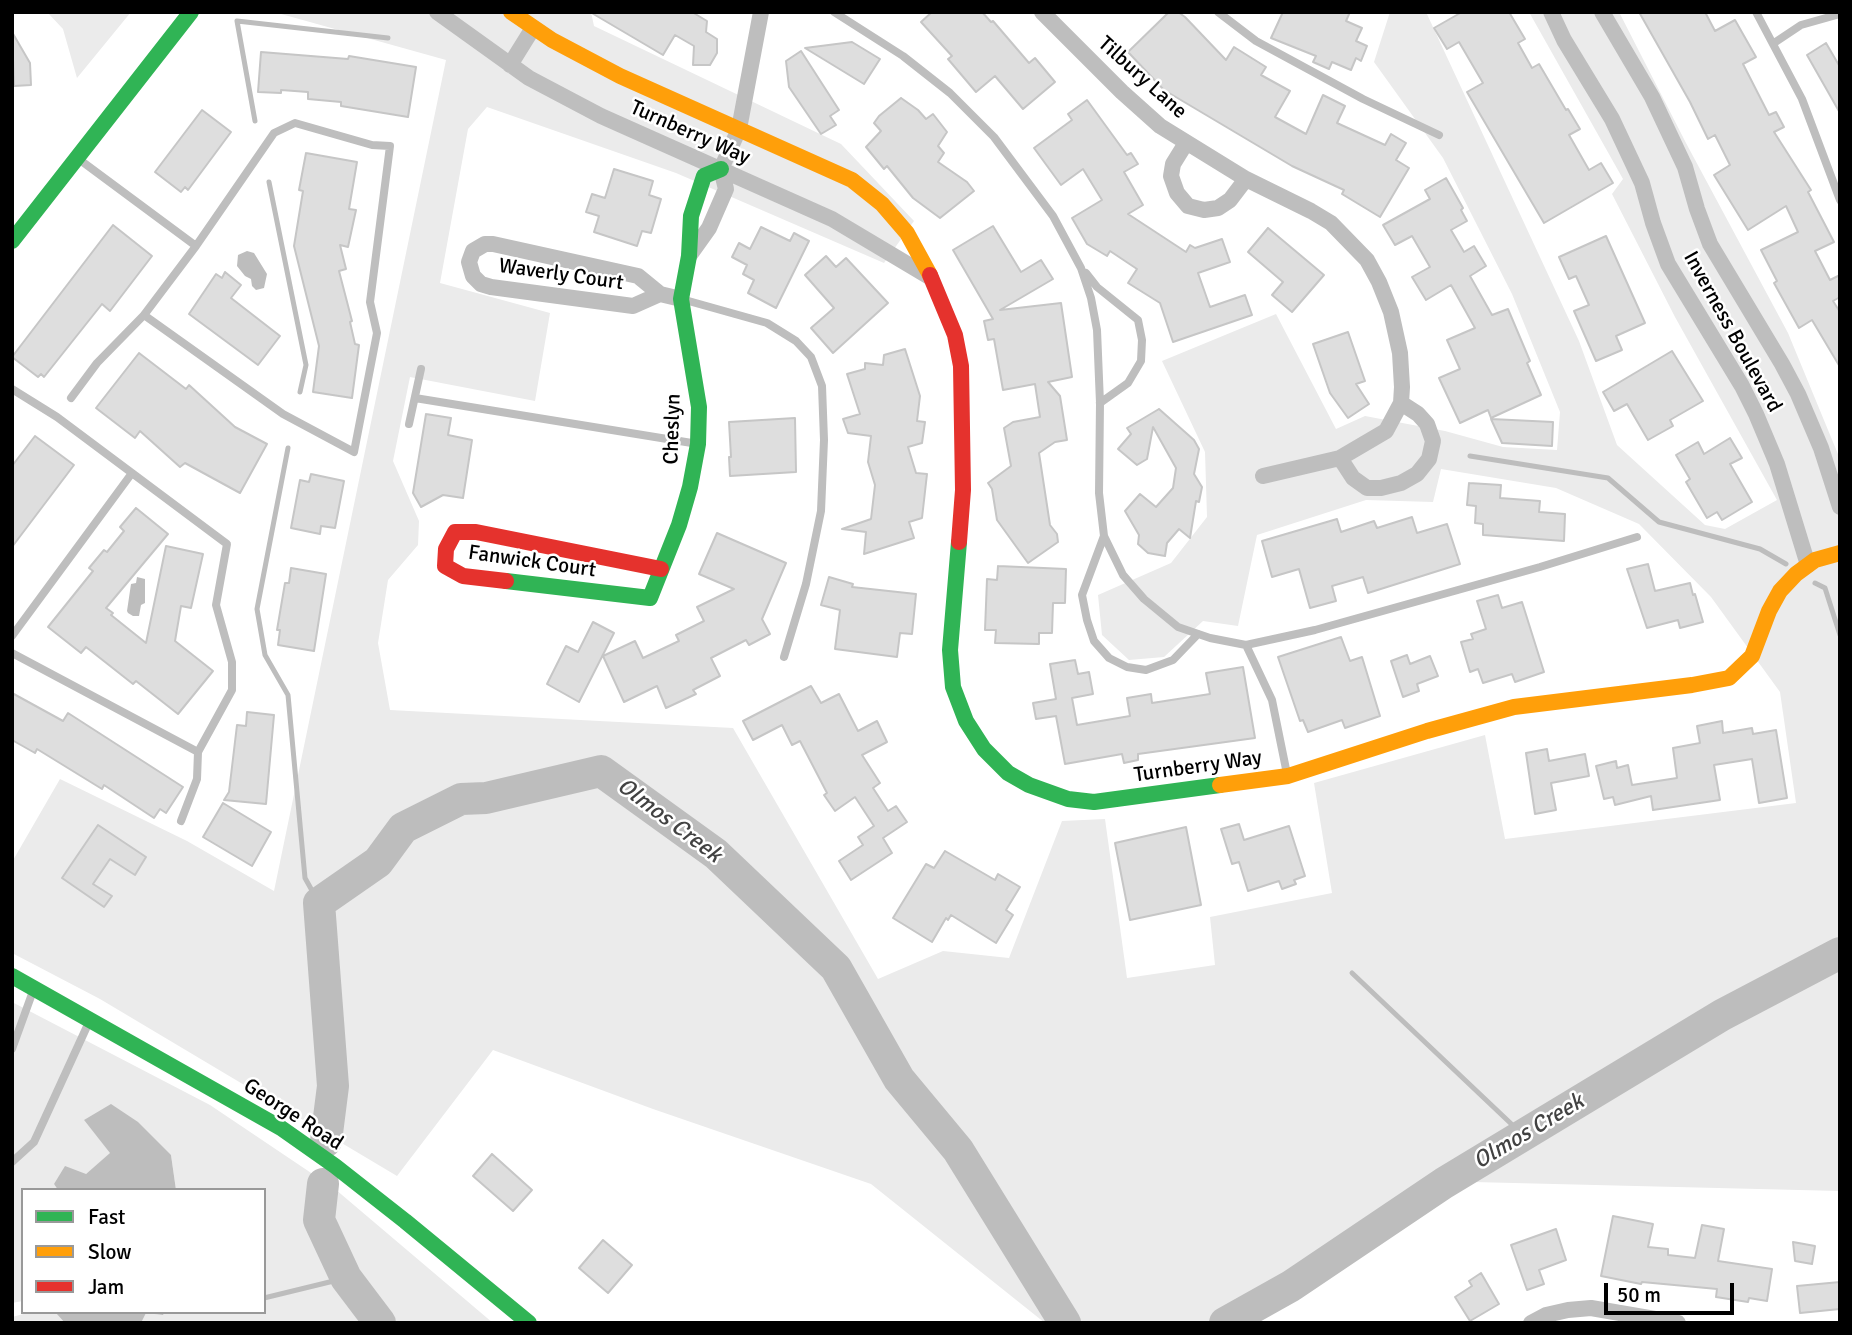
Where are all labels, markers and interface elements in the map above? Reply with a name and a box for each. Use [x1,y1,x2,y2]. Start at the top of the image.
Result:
street label: Tilbury Lane [1092,32,1192,124]
street label: Turnberry Way [626,95,754,171]
street label: Inverness Boulevard [1677,247,1787,417]
street label: Waverly Court [497,254,625,296]
street label: Cheslyn [659,393,687,465]
street label: Fanwick Court [467,541,597,583]
street label: Turnberry Way [1133,746,1263,788]
water label: Olmos Creek [611,773,727,869]
street label: George Road [238,1073,348,1157]
water label: Olmos Creek [1469,1088,1589,1176]
legend [21,1188,266,1314]
text: Fast [88,1204,125,1230]
text: Slow [88,1239,132,1265]
scale bar [1607,1268,1736,1312]
text: Jam [88,1274,124,1300]
text: 50 m [1617,1282,1661,1308]

